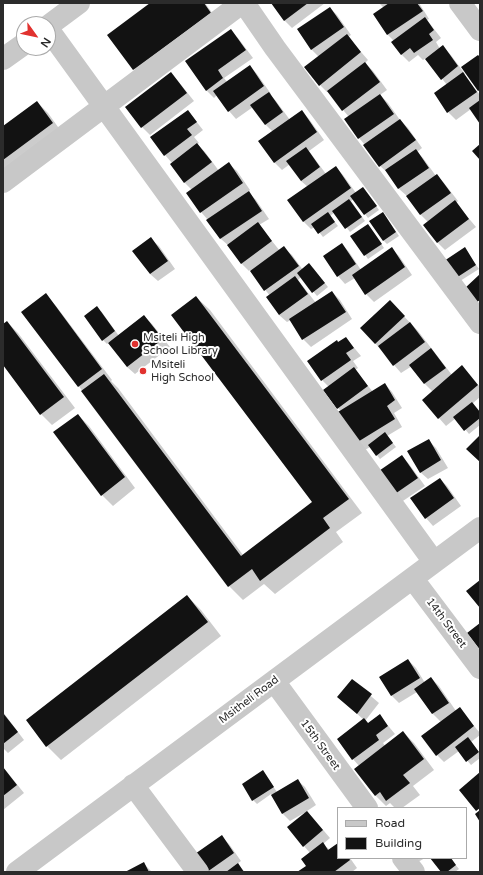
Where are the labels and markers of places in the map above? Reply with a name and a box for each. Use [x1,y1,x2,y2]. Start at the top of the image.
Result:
place label: Msiteli High School Library [143,331,218,357]
marker: Msiteli High School Library [130,339,140,349]
place label: Msiteli High School [151,358,214,384]
marker: Msiteli High School [138,366,148,376]

